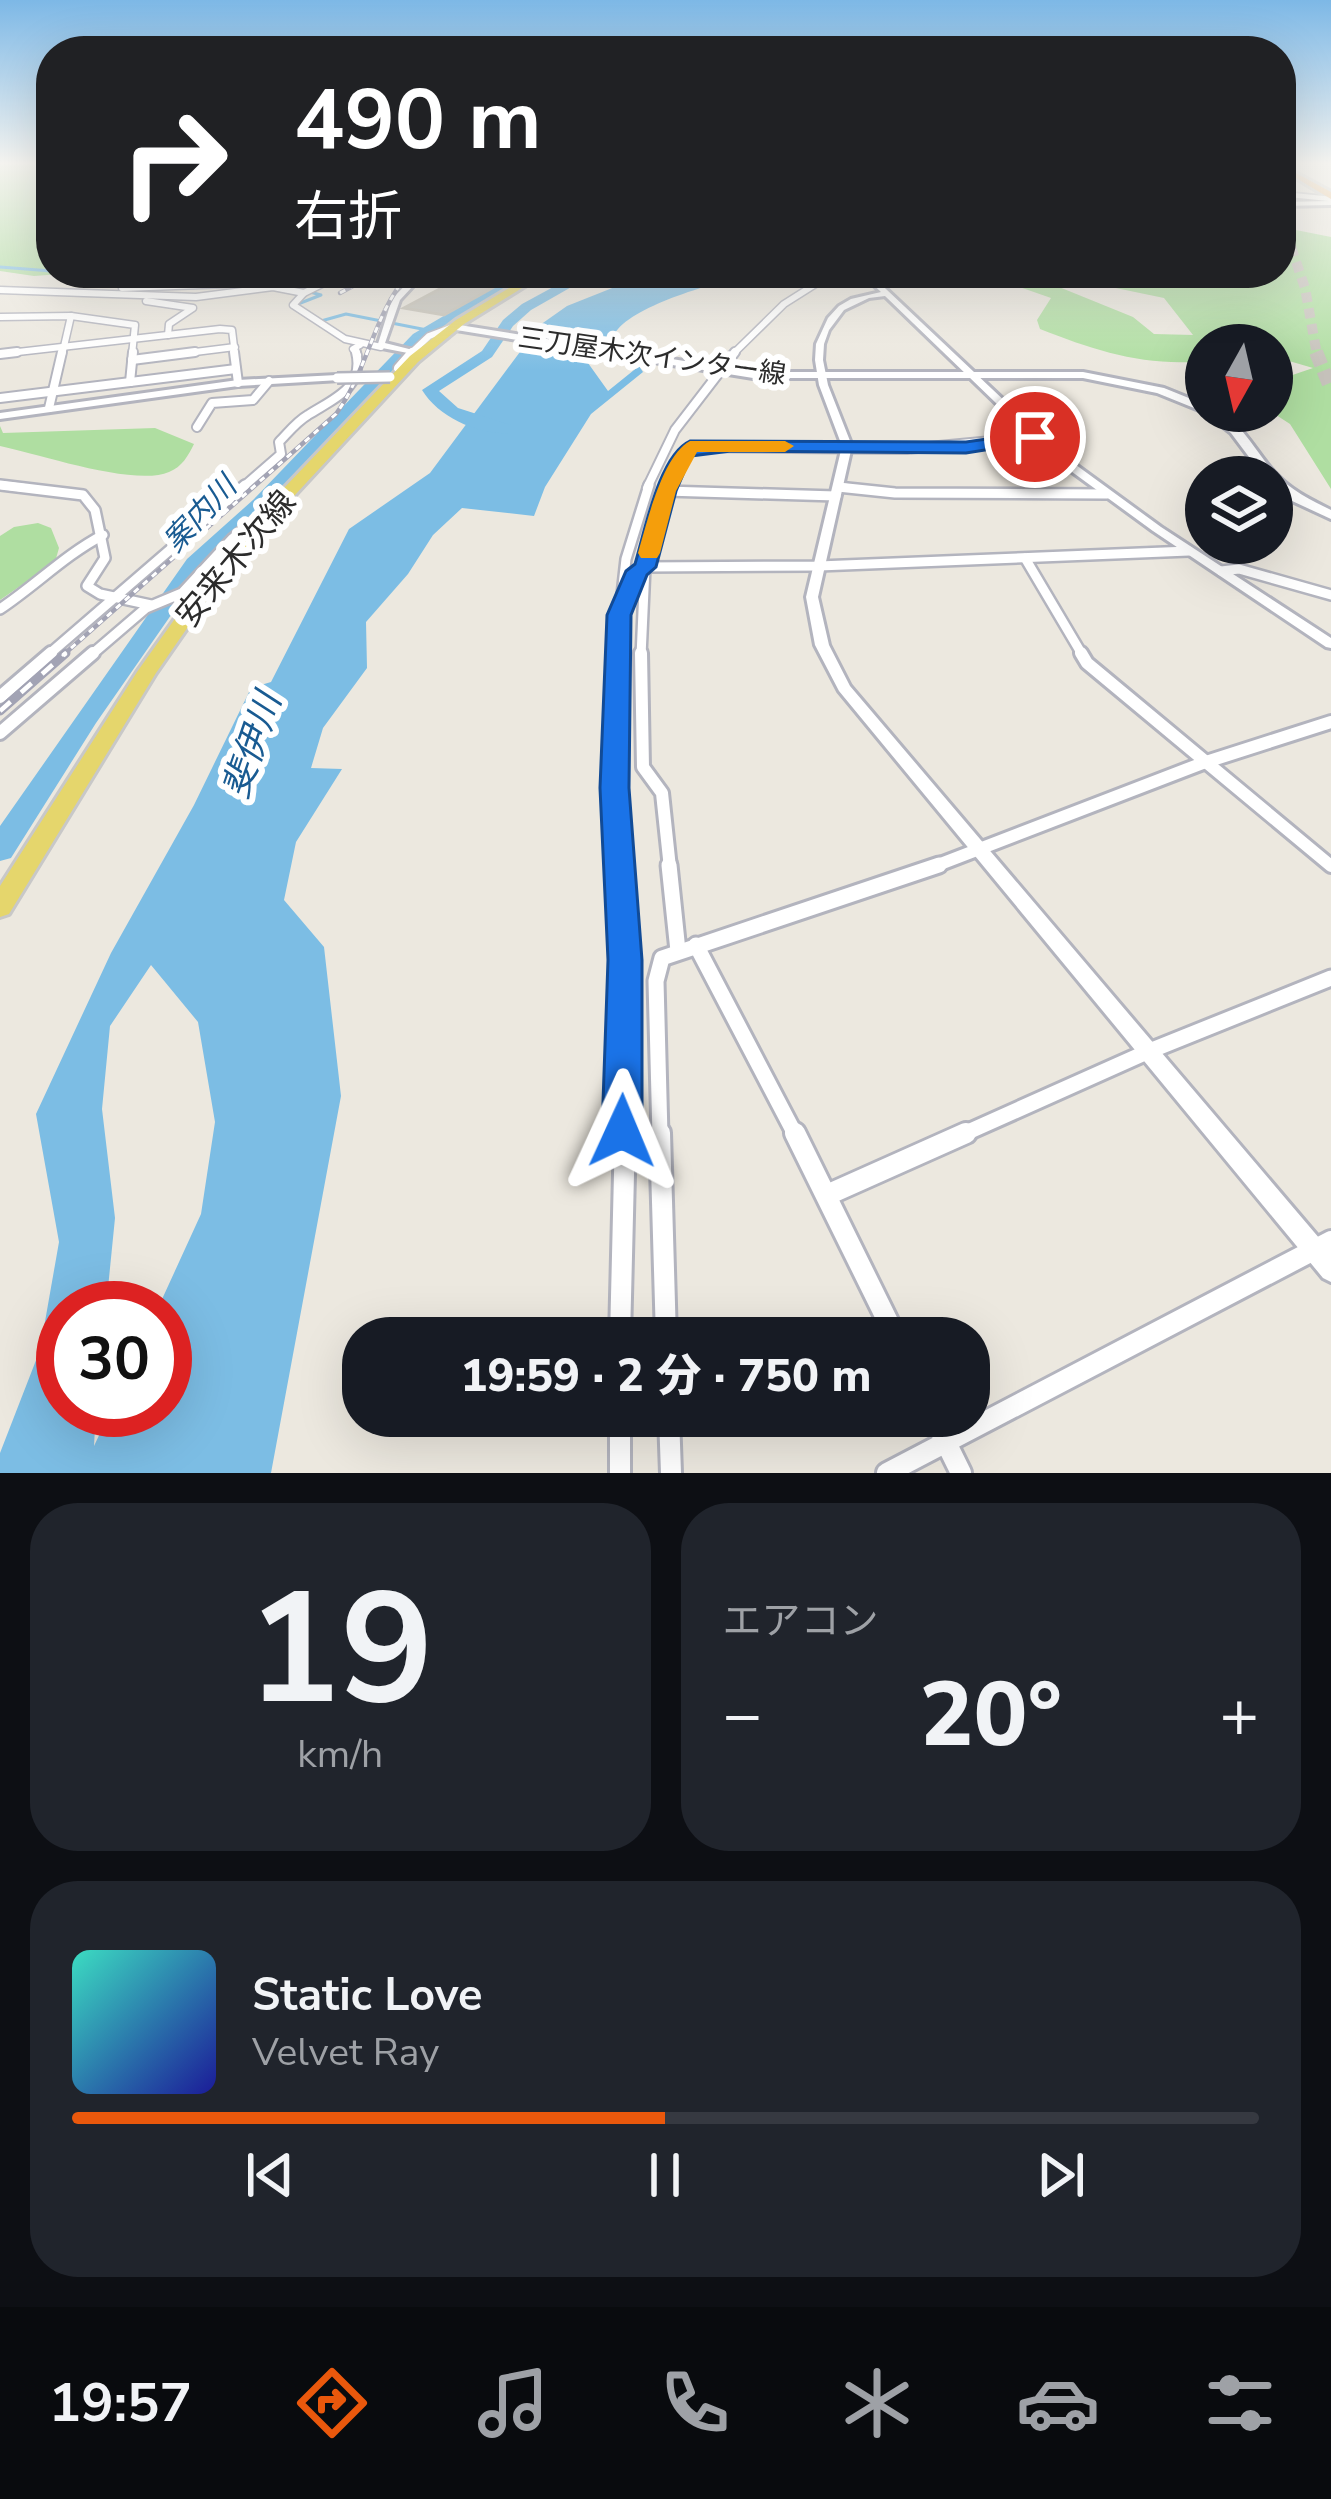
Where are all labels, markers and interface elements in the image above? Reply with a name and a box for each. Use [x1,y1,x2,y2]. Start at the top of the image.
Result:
text: 490 m [294,63,542,178]
icon: right [96,84,252,240]
text: 右折 [294,180,402,254]
street label: 三刀屋木次インター線 [516,319,788,394]
north arrow [1185,324,1293,432]
map controls [1185,324,1293,564]
pin [984,386,1086,488]
icon: arrive [1002,404,1068,470]
button: layers [1185,456,1293,564]
water label: 案内川 [155,465,248,561]
street label: 安来木次線 [166,481,306,637]
water label: 斐伊川 [212,683,294,805]
position arrow [559,1068,685,1194]
speed limit sign: 30 [36,1281,192,1437]
text: 19:59 · 2 分 · 750 m [460,1346,872,1407]
text: 19 [247,1543,434,1756]
text: エアコン [723,1595,879,1648]
text: 20° [919,1654,1062,1777]
text: − [723,1670,762,1760]
text: + [1219,1670,1259,1760]
text: km/h [297,1728,383,1781]
text: Static Love [252,1965,482,2026]
text: Velvet Ray [252,2026,439,2079]
icon: previous [237,2142,303,2208]
icon: pause [632,2142,698,2208]
icon: next [1028,2142,1094,2208]
icon: directions [290,2361,374,2445]
icon: music [471,2361,555,2445]
icon: phone [653,2361,737,2445]
icon: climate [835,2361,919,2445]
icon: car [1016,2361,1100,2445]
icon: filters [1198,2361,1282,2445]
text: 19:57 [49,2366,192,2440]

